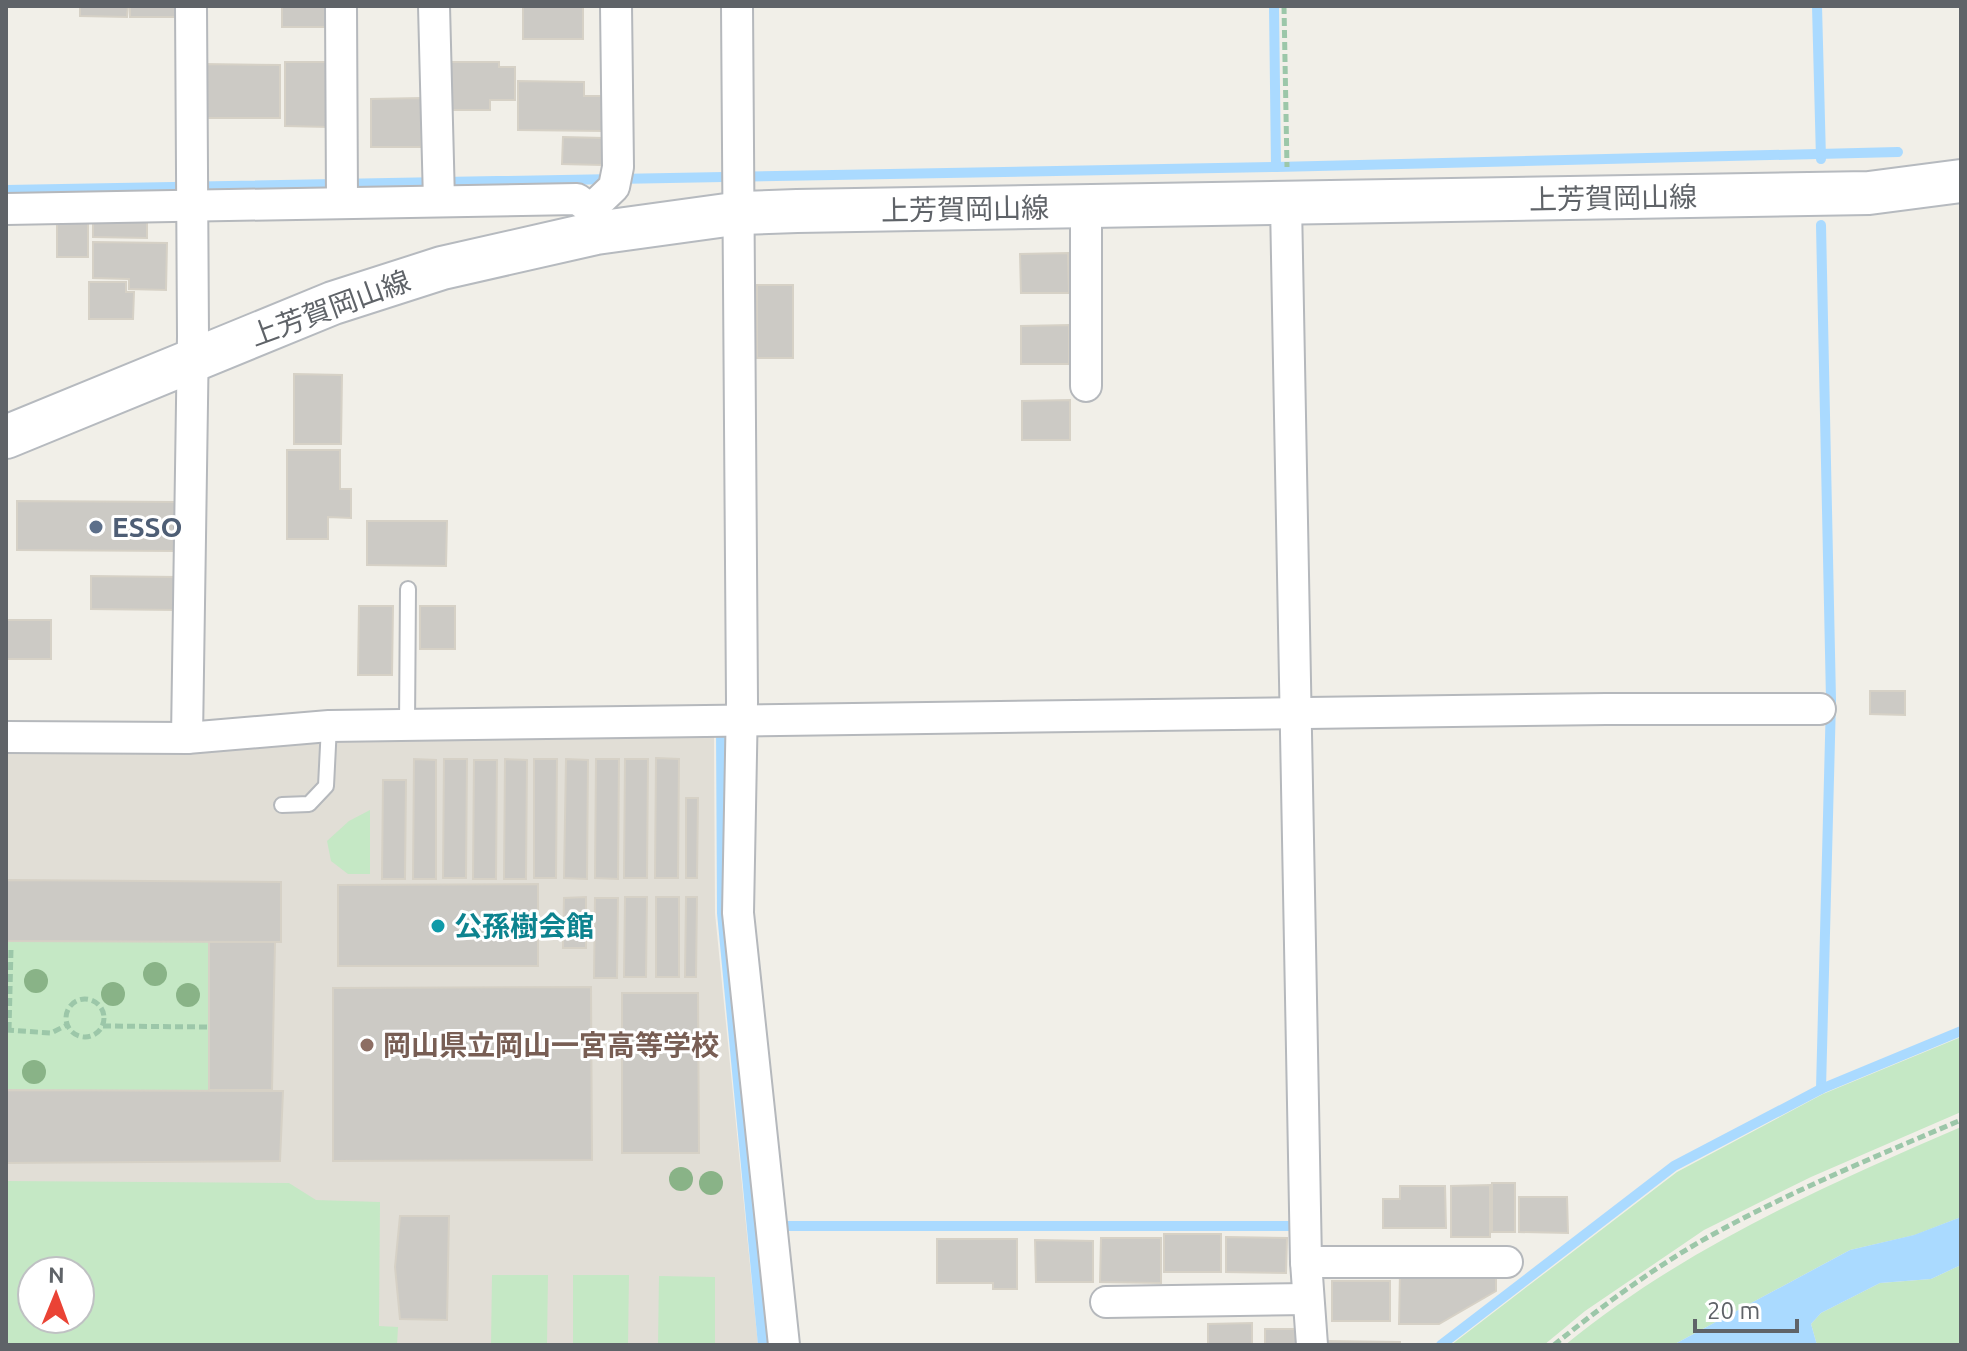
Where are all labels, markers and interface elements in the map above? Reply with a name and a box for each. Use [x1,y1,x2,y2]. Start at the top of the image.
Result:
street label: 上芳賀岡山線 [1529,181,1697,214]
street label: 上芳賀岡山線 [881,192,1049,225]
street label: 上芳賀岡山線 [246,264,414,351]
place label: ESSO [112,511,183,542]
marker: ESSO [87,518,105,536]
place label: 公孫樹会館 [454,910,594,941]
marker: 公孫樹会館 [429,917,447,935]
place label: 岡山県立岡山一宮高等学校 [383,1029,719,1060]
marker: 岡山県立岡山一宮高等学校 [358,1036,376,1054]
north arrow [16,1255,96,1335]
text: N [48,1262,65,1287]
scale bar [1695,1283,1797,1333]
text: 20 m [1707,1297,1760,1324]

